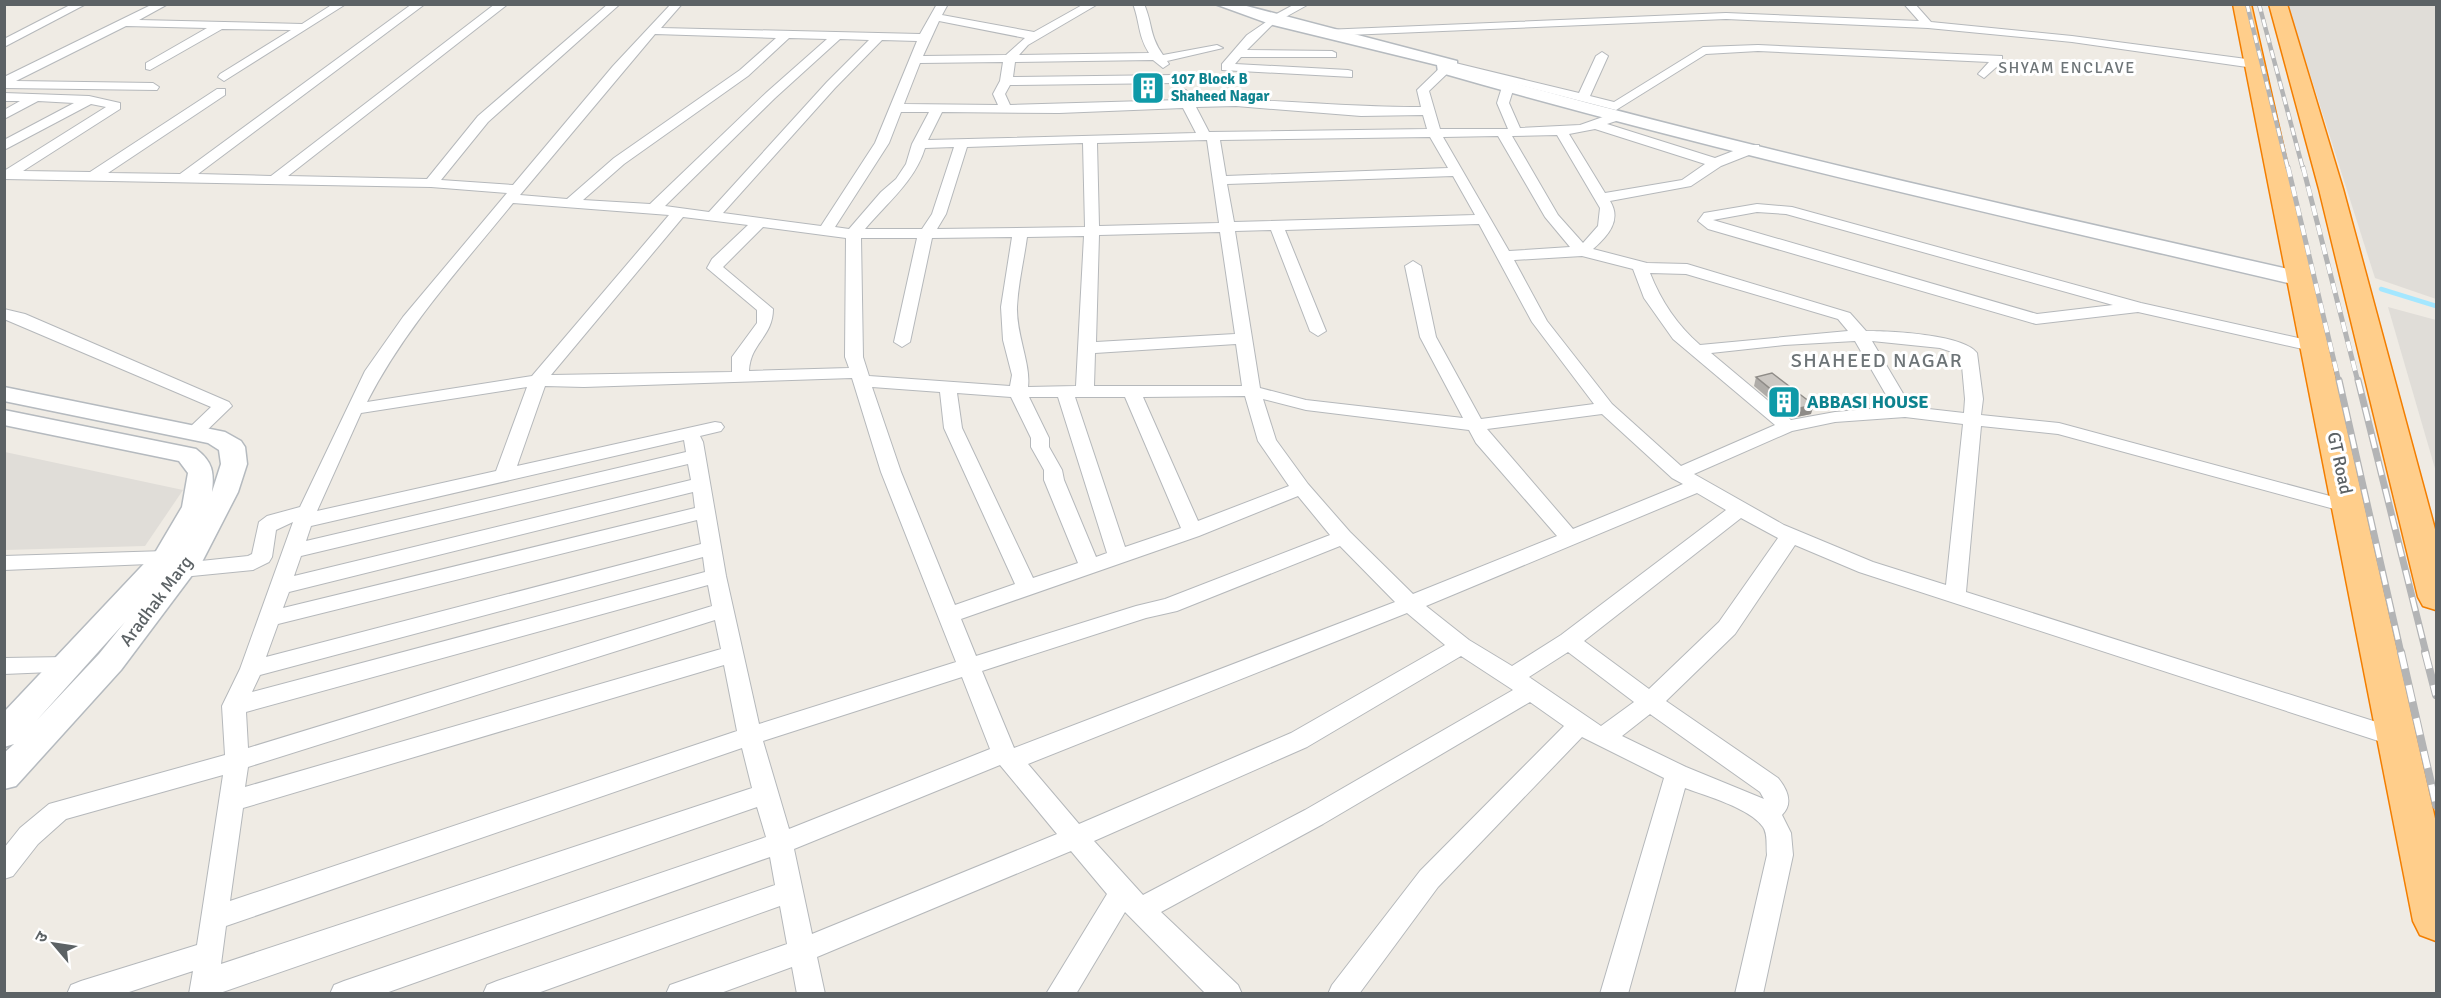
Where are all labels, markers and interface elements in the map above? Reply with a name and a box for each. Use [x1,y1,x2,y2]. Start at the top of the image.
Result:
district label: SHYAM ENCLAVE [1998,58,2136,78]
building icon: 107 Block B Shaheed Nagar [1130,70,1166,106]
place label: 107 Block B Shaheed Nagar [1171,70,1269,105]
district label: SHAHEED NAGAR [1791,348,1963,373]
building icon: ABBASI HOUSE [1766,384,1802,420]
place label: ABBASI HOUSE [1807,391,1929,413]
street label: GT Road [2323,430,2357,496]
street label: Aradhak Marg [115,551,197,651]
north arrow [24,914,84,974]
text: उ [31,928,53,946]

